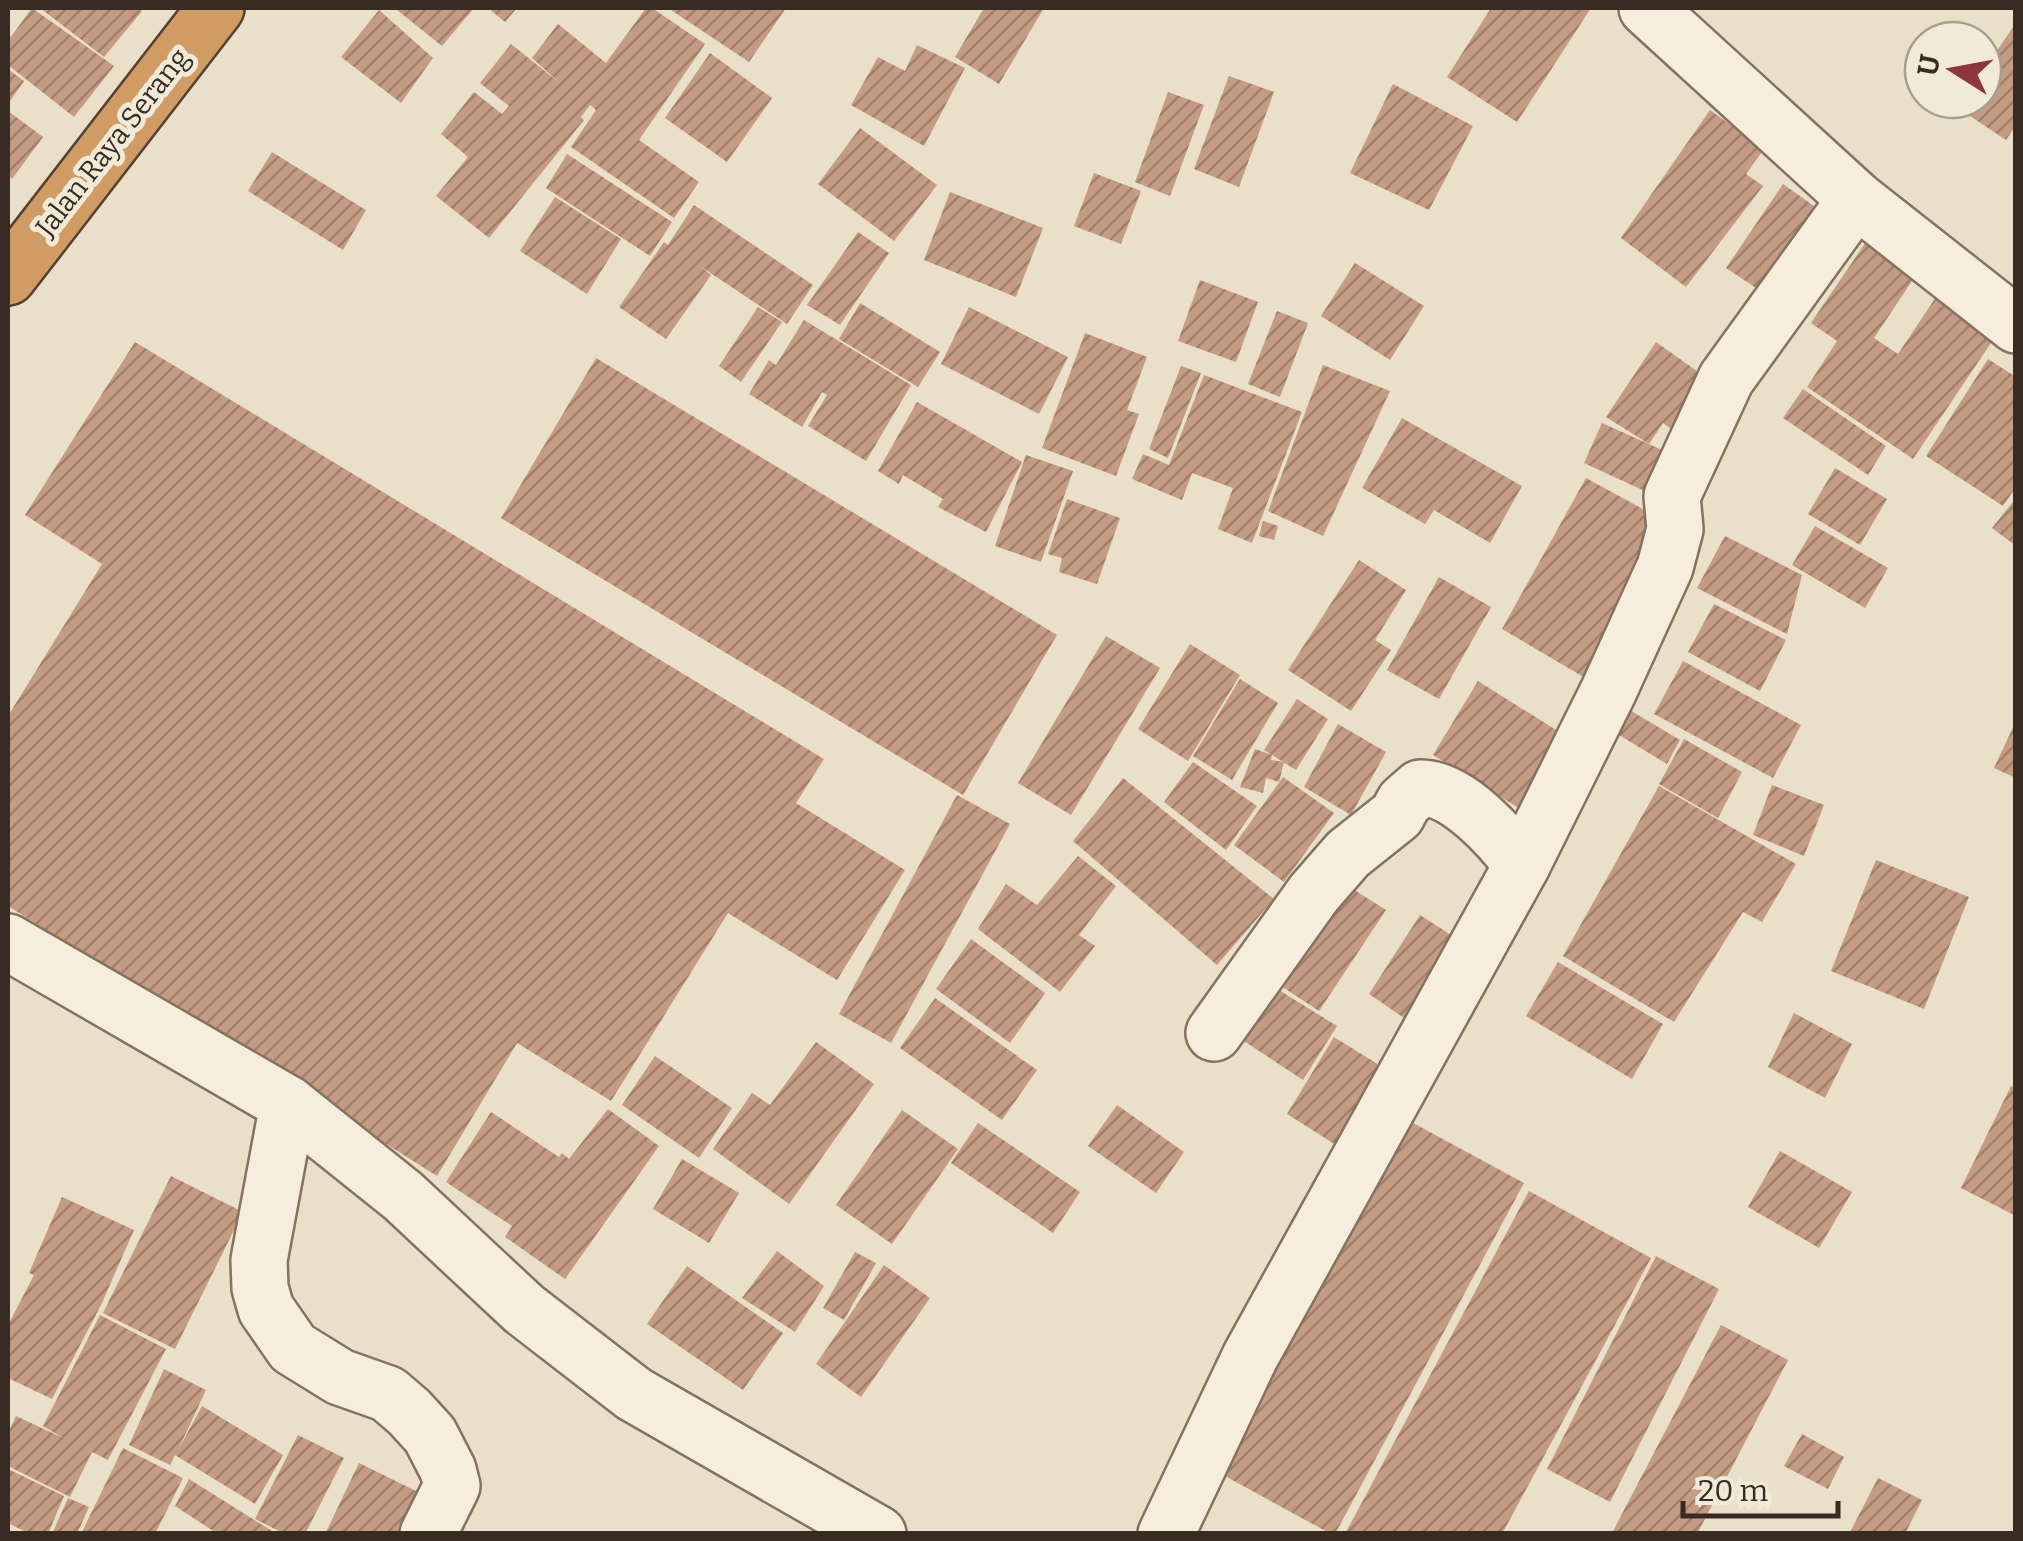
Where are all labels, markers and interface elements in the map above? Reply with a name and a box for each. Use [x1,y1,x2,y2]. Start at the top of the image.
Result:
north arrow [1903,20,2003,120]
street label: Jalan Raya Serang [28,42,196,244]
text: U [1911,52,1947,79]
scale bar [1683,1456,1838,1518]
text: 20 m [1698,1473,1769,1509]

